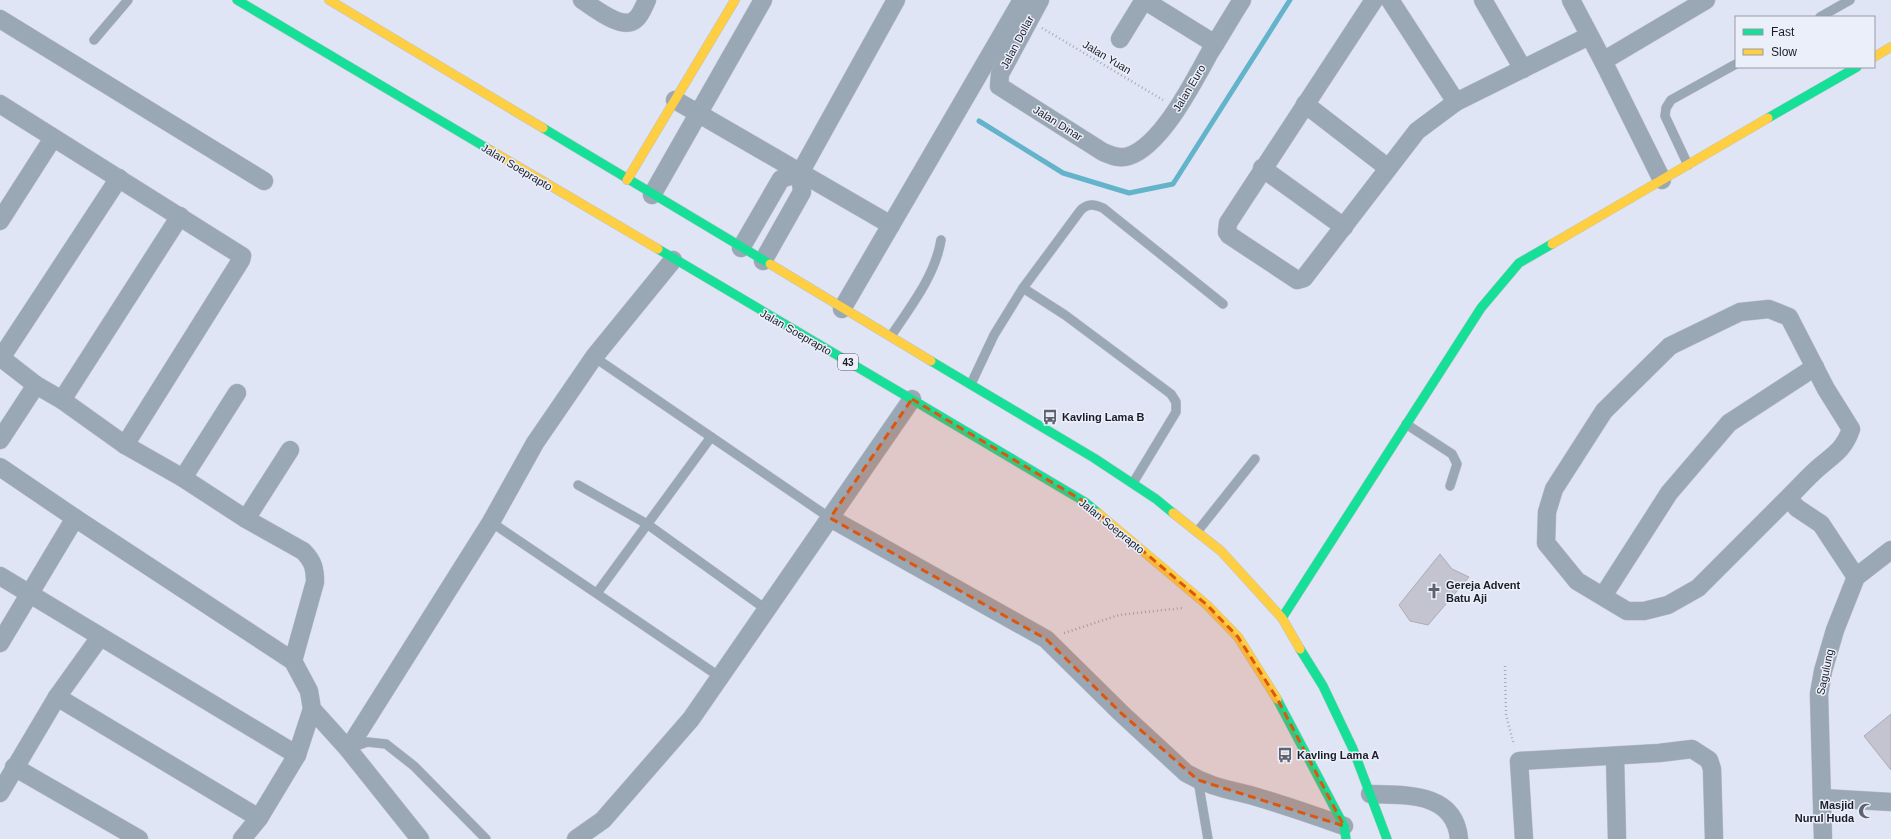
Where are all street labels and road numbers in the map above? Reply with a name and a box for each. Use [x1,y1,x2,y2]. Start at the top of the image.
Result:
street label: Jalan Dollar [998,13,1036,70]
street label: Jalan Yuan [1081,38,1133,76]
street label: Jalan Euro [1170,62,1208,114]
street label: Jalan Dinar [1031,103,1085,143]
street label: Jalan Soeprapto [480,141,554,193]
street label: Jalan Soeprapto [758,307,834,357]
road number: 43 [838,354,858,370]
street label: Jalan Soeprapto [1077,496,1147,556]
street label: Sagulung [1814,648,1836,696]

